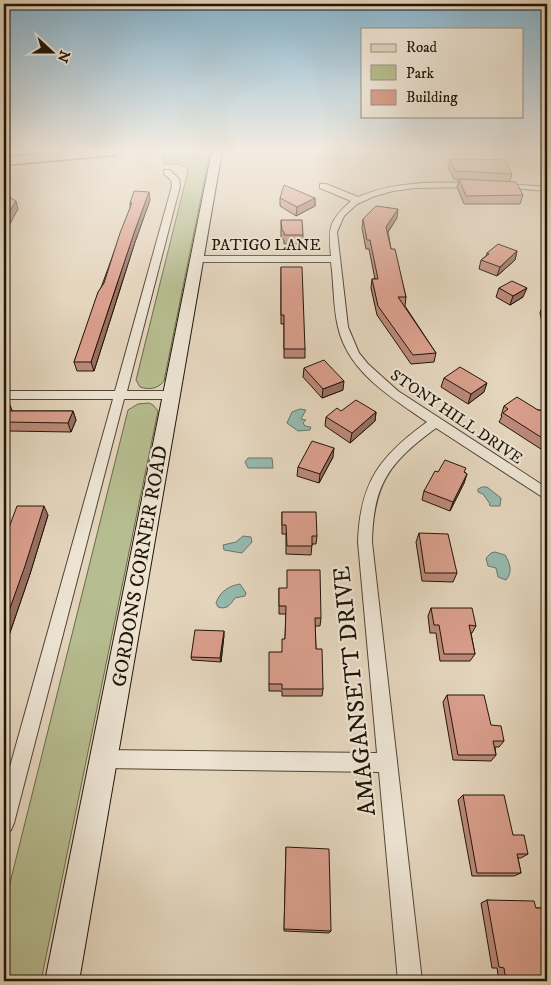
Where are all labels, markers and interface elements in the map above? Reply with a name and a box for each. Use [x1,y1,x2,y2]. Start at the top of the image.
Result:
north arrow [28,28,78,78]
legend [361,28,524,118]
text: Road [406,38,438,57]
text: N [53,48,74,65]
text: Park [406,64,435,83]
text: Building [406,88,458,107]
street label: PATIGO LANE [211,235,321,255]
street label: STONY HILL DRIVE [386,365,526,469]
street label: GORDONS CORNER ROAD [107,444,174,689]
street label: AMAGANSETT DRIVE [327,564,383,817]

